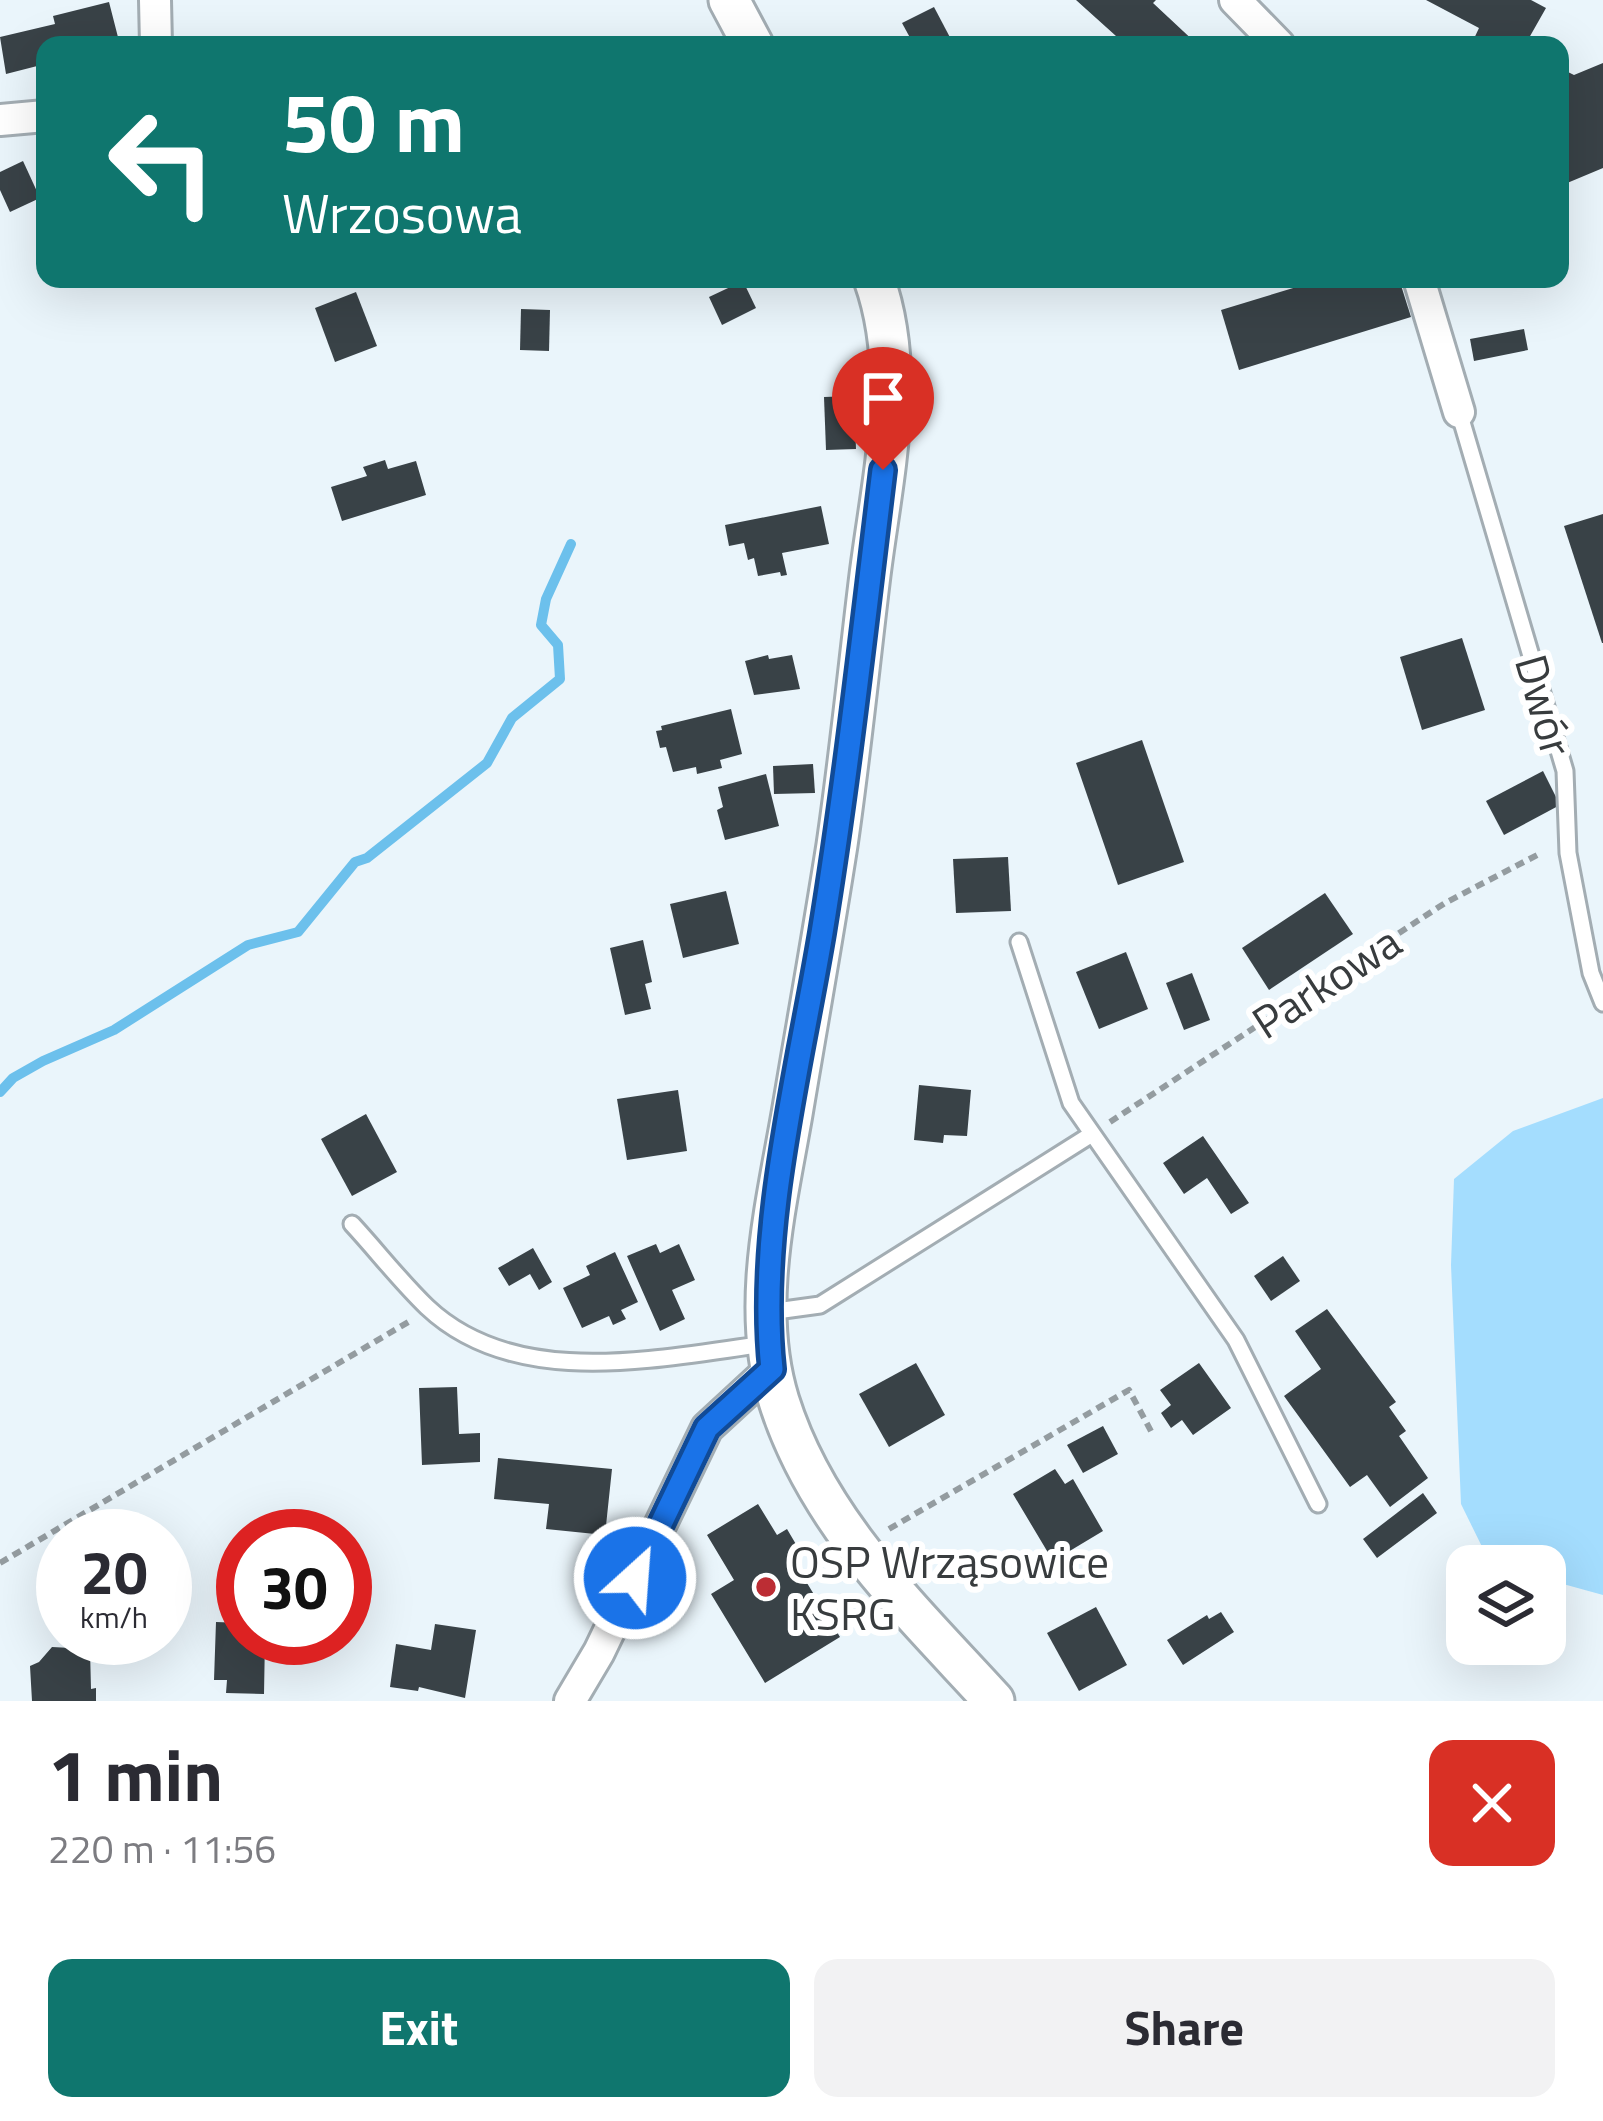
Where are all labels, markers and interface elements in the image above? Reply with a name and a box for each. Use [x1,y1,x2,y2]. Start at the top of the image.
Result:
text: 50 m [282,57,465,185]
icon: left [84,84,240,240]
text: Wrzosowa [282,172,522,254]
pin [832,347,934,470]
icon: arrive [850,365,916,431]
street label: Dwór [1498,646,1592,764]
street label: Parkowa [1238,907,1414,1055]
speed limit sign: 30 [216,1509,372,1665]
position arrow [572,1515,698,1641]
text: 20 [80,1526,148,1617]
place label: OSP Wrząsowice KSRG [790,1527,1109,1647]
map controls [1446,1545,1566,1665]
button: layers [1446,1545,1566,1665]
marker: OSP Wrząsowice KSRG [753,1574,779,1600]
text: km/h [80,1594,148,1640]
text: 1 min [48,1719,223,1829]
button: close [1429,1740,1555,1866]
text: 220 m · 11:56 [48,1819,276,1878]
button: Exit [48,1959,790,2097]
button: Share [814,1959,1555,2097]

